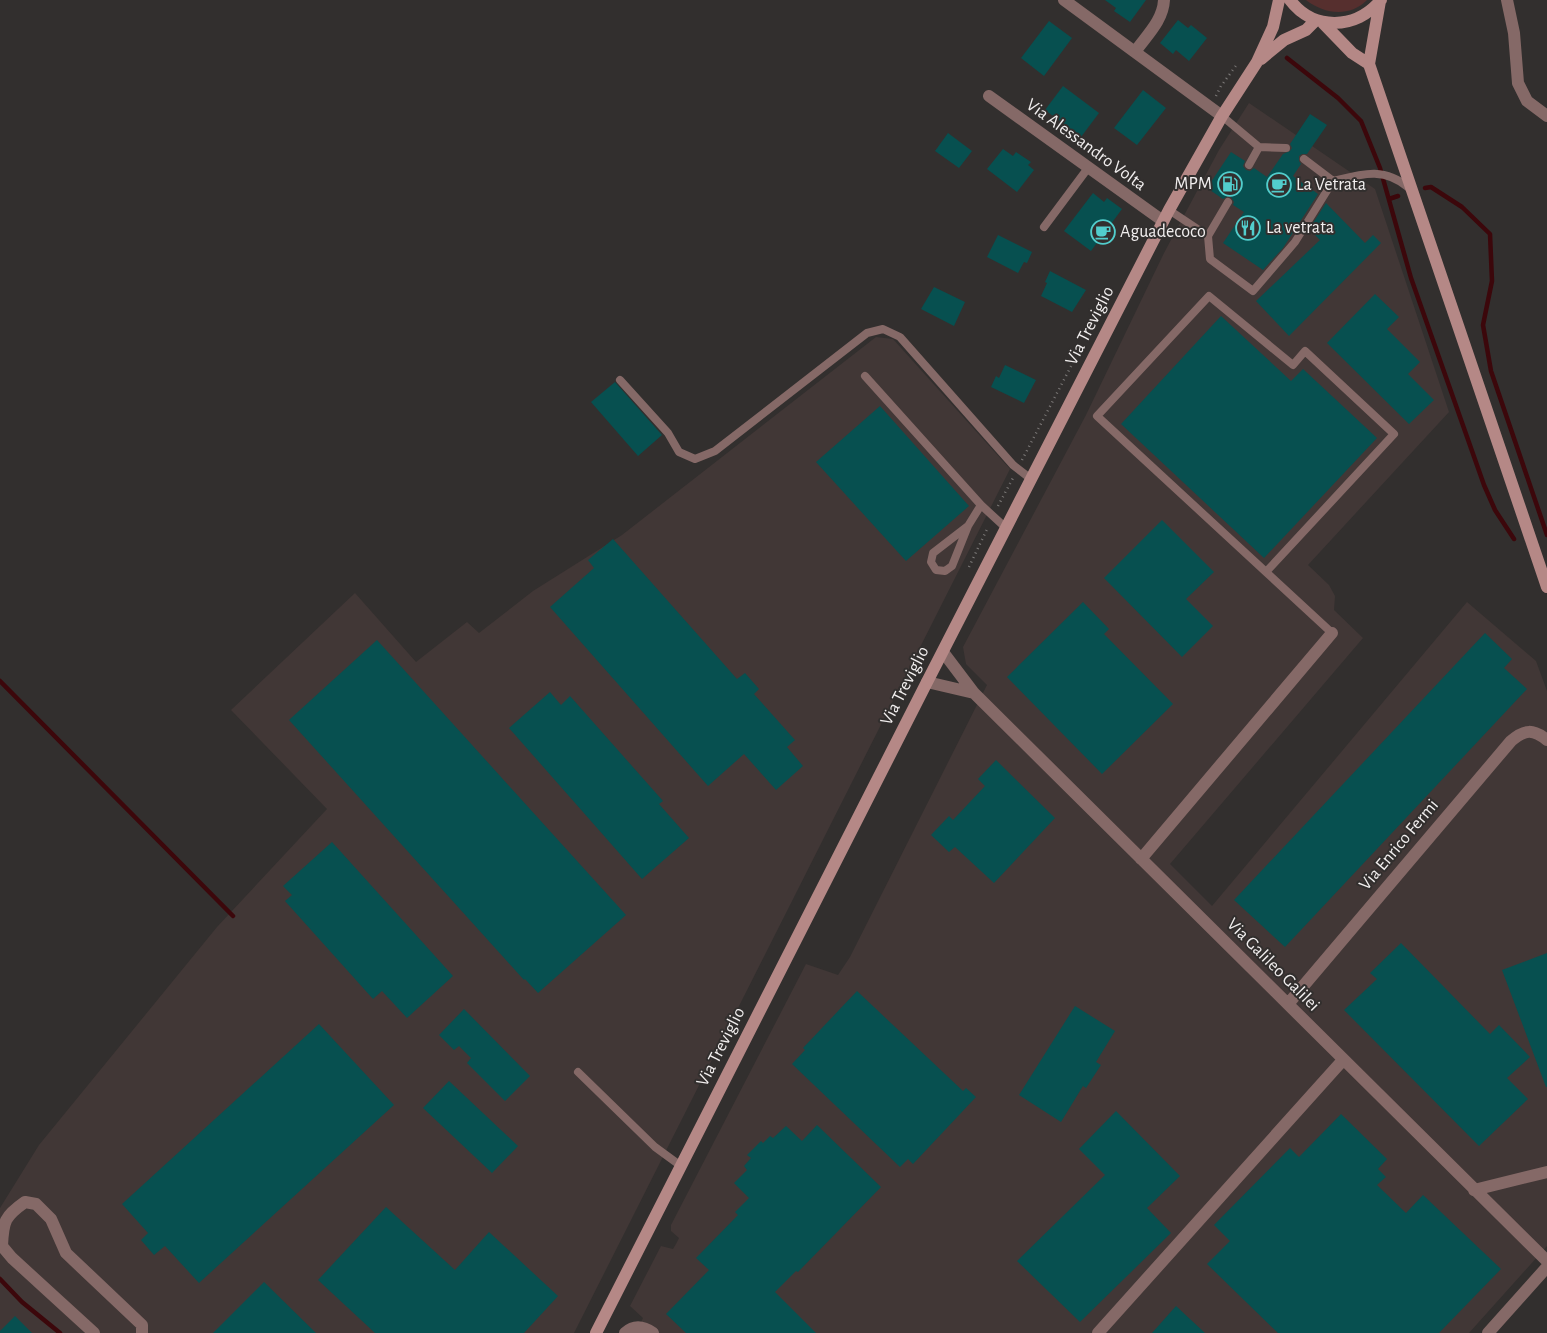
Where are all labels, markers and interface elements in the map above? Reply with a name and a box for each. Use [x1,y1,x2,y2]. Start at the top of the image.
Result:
street label: Via Alessandro Volta [1023,96,1149,194]
fuel station icon: MPM [1217,171,1243,197]
cafe icon: La Vetrata [1266,172,1292,198]
place label: MPM [1174,175,1212,193]
place label: La Vetrata [1296,176,1366,194]
restaurant icon: La vetrata [1235,215,1261,241]
cafe icon: Aguadecoco [1090,219,1116,245]
place label: La vetrata [1266,219,1334,237]
place label: Aguadecoco [1120,223,1206,241]
street label: Via Treviglio [1062,283,1118,368]
street label: Via Treviglio [877,643,933,728]
street label: Via Enrico Fermi [1356,796,1442,894]
street label: Via Galileo Galilei [1223,915,1323,1015]
street label: Via Treviglio [693,1004,749,1089]

